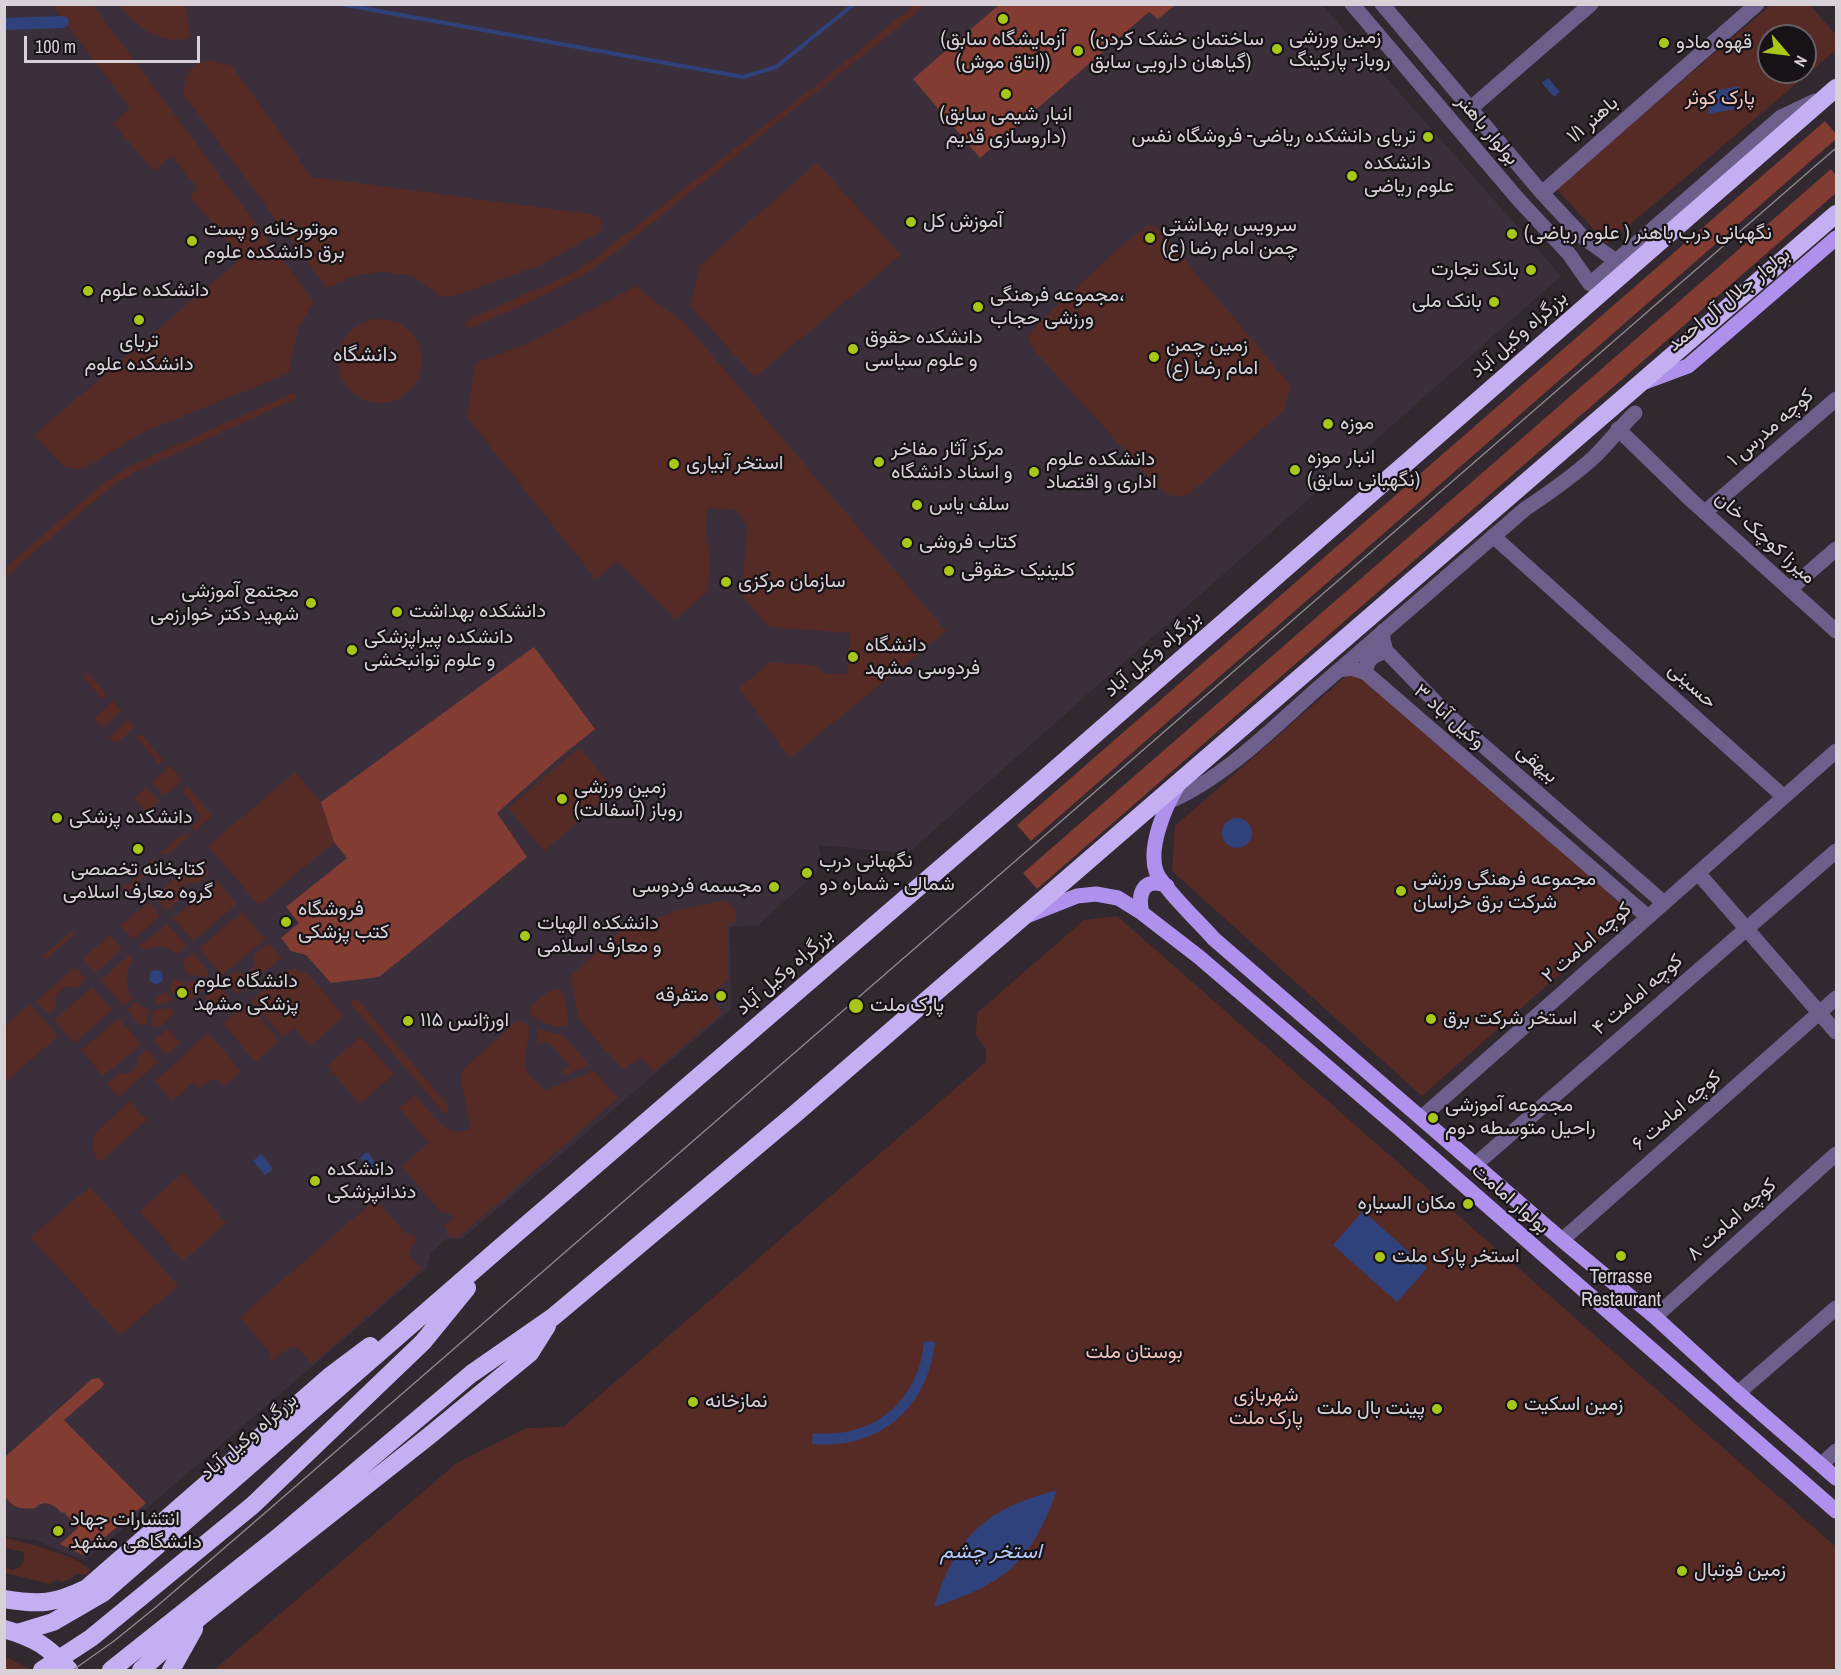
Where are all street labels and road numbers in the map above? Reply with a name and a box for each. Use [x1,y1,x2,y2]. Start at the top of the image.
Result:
street label: بولوار باهنر [1450,90,1524,170]
street label: باهنر ۱/۱ [1562,91,1624,149]
street label: بولوار جلال آل احمد [1662,243,1796,357]
street label: بزرگراه وکیل آباد [1465,286,1573,384]
street label: کوچه مدرس ۱ [1723,384,1819,472]
street label: میرزا کوچک خان [1710,486,1820,590]
street label: بزرگراه وکیل آباد [1099,605,1207,703]
street label: حسینی [1663,658,1721,714]
street label: ۳ وکیل آباد [1408,679,1490,755]
street label: بیهقی [1511,739,1563,789]
street label: کوچه امامت ۲ [1537,898,1637,988]
street label: بزرگراه وکیل آباد [731,923,839,1021]
street label: کوچه امامت ۴ [1588,949,1688,1041]
street label: کوچه امامت ۶ [1628,1066,1726,1156]
street label: بولوار امامت [1466,1159,1554,1239]
street label: کوچه امامت ۸ [1682,1174,1782,1266]
street label: بزرگراه وکیل آباد [195,1388,303,1486]

